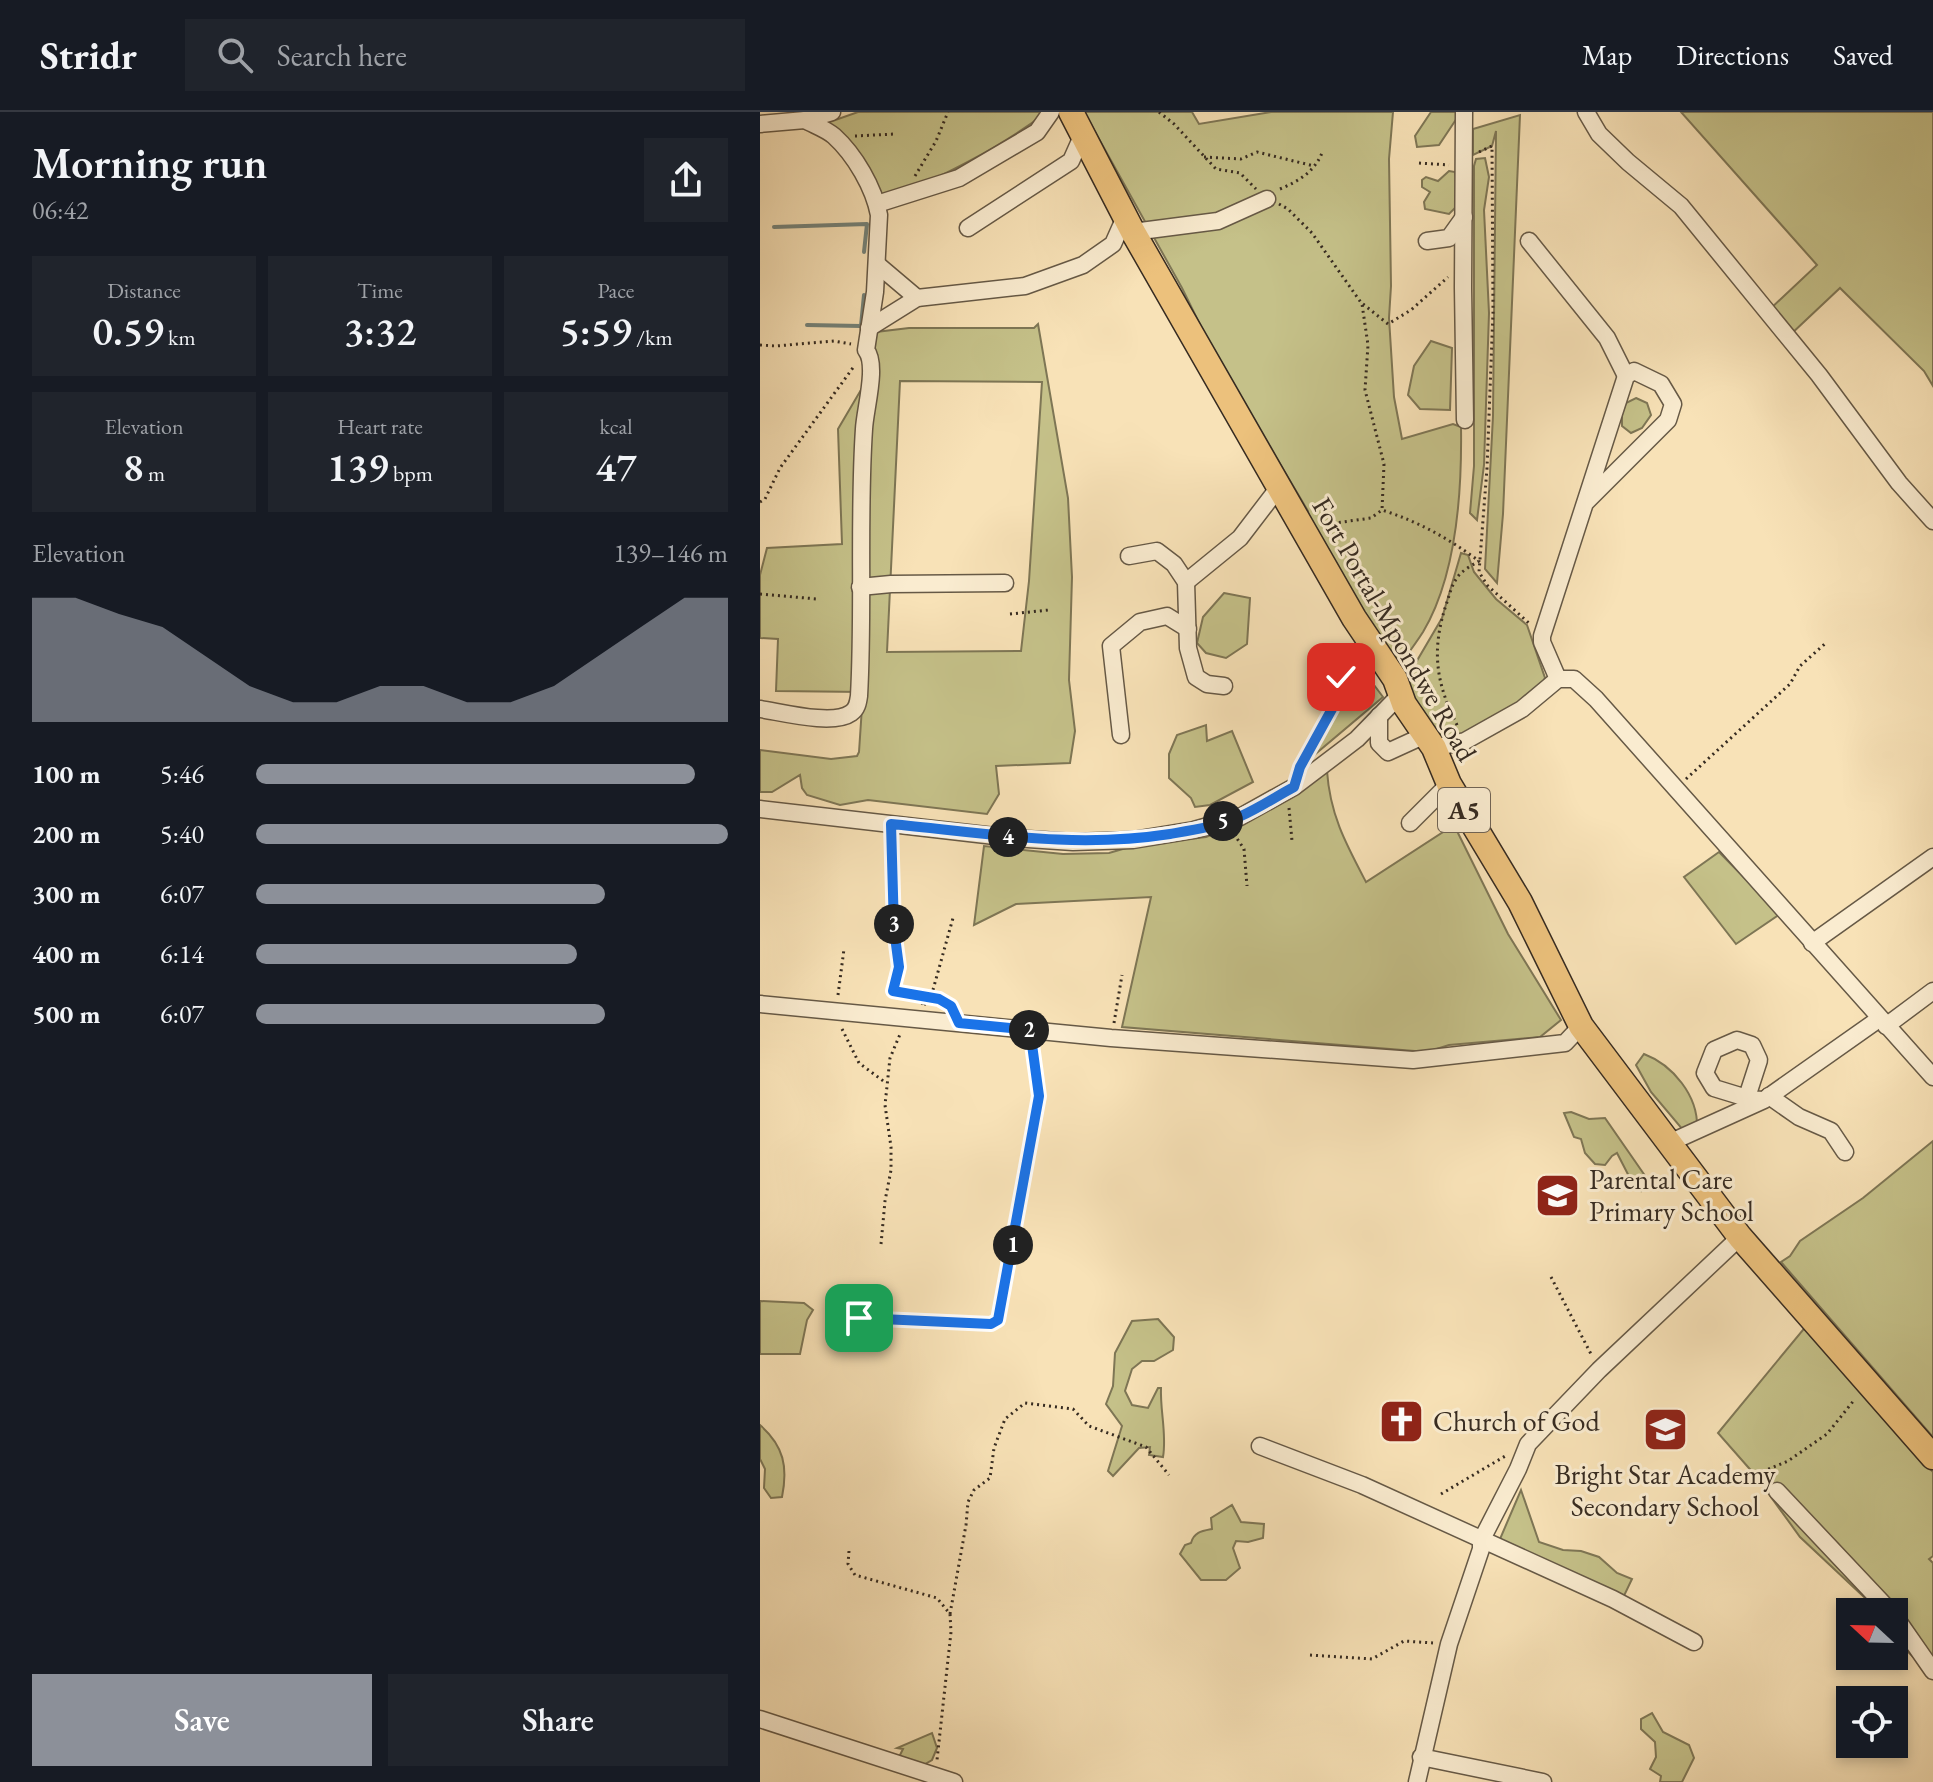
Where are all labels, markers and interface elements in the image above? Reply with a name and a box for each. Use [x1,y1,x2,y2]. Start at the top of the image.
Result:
search box [185,19,745,91]
text: Stridr [40,31,137,80]
icon: search [213,33,257,77]
text: Search here [277,36,407,75]
text: Map [1582,37,1632,73]
text: Directions [1676,37,1789,73]
text: Saved [1833,37,1893,73]
text: Morning run [32,134,268,191]
button: share [644,138,728,222]
text: 06:42 [32,193,88,227]
text: Distance [107,276,181,305]
text: Time [357,276,403,305]
text: Pace [598,276,634,305]
text: 0.59 [92,305,164,357]
text: 3:32 [344,305,416,357]
text: 5:59 [559,305,632,357]
text: km [164,323,196,352]
text: /km [632,323,673,352]
text: Elevation [104,412,184,441]
text: Heart rate [337,412,423,441]
text: kcal [599,412,633,441]
text: 8 [123,441,144,493]
text: 139 [327,441,389,493]
text: 47 [595,441,637,493]
text: m [144,459,165,488]
text: bpm [389,459,433,488]
street label: Fort Portal-Mpondwe Road [1305,491,1486,768]
text: Elevation [32,536,126,570]
text: 139–146 m [613,536,728,570]
pin [1307,643,1375,711]
icon: check [1319,655,1363,699]
text: 100 m [32,757,100,791]
text: 5:46 [160,757,204,791]
road number: A5 [1438,788,1490,832]
pin: 5 [1203,801,1243,841]
text: 5 [1217,806,1229,835]
text: 200 m [32,817,100,851]
text: 5:40 [160,817,204,851]
pin: 4 [988,817,1028,857]
text: 4 [1002,822,1014,851]
text: 300 m [32,877,100,911]
text: 6:07 [160,877,204,911]
pin: 3 [874,904,914,944]
text: 3 [888,909,900,938]
text: 400 m [32,937,100,971]
text: 6:14 [160,937,204,971]
text: 500 m [32,997,100,1031]
text: 6:07 [160,997,204,1031]
pin: 2 [1009,1010,1049,1050]
text: 2 [1023,1015,1035,1044]
place label: Parental Care Primary School [1589,1161,1754,1229]
school or university icon: Parental Care Primary School [1534,1171,1582,1219]
pin: 1 [993,1225,1033,1265]
text: 1 [1007,1230,1019,1259]
pin [825,1284,893,1352]
icon: arrive [837,1296,881,1340]
church icon: Church of God [1378,1397,1426,1445]
place label: Church of God [1433,1403,1600,1439]
school or university icon: Bright Star Academy Secondary School [1641,1406,1689,1454]
place label: Bright Star Academy Secondary School [1554,1456,1776,1524]
north arrow [1836,1598,1908,1670]
map controls [1836,1598,1908,1758]
button: Save [32,1674,372,1766]
button: Share [388,1674,728,1766]
button: locate [1836,1686,1908,1758]

